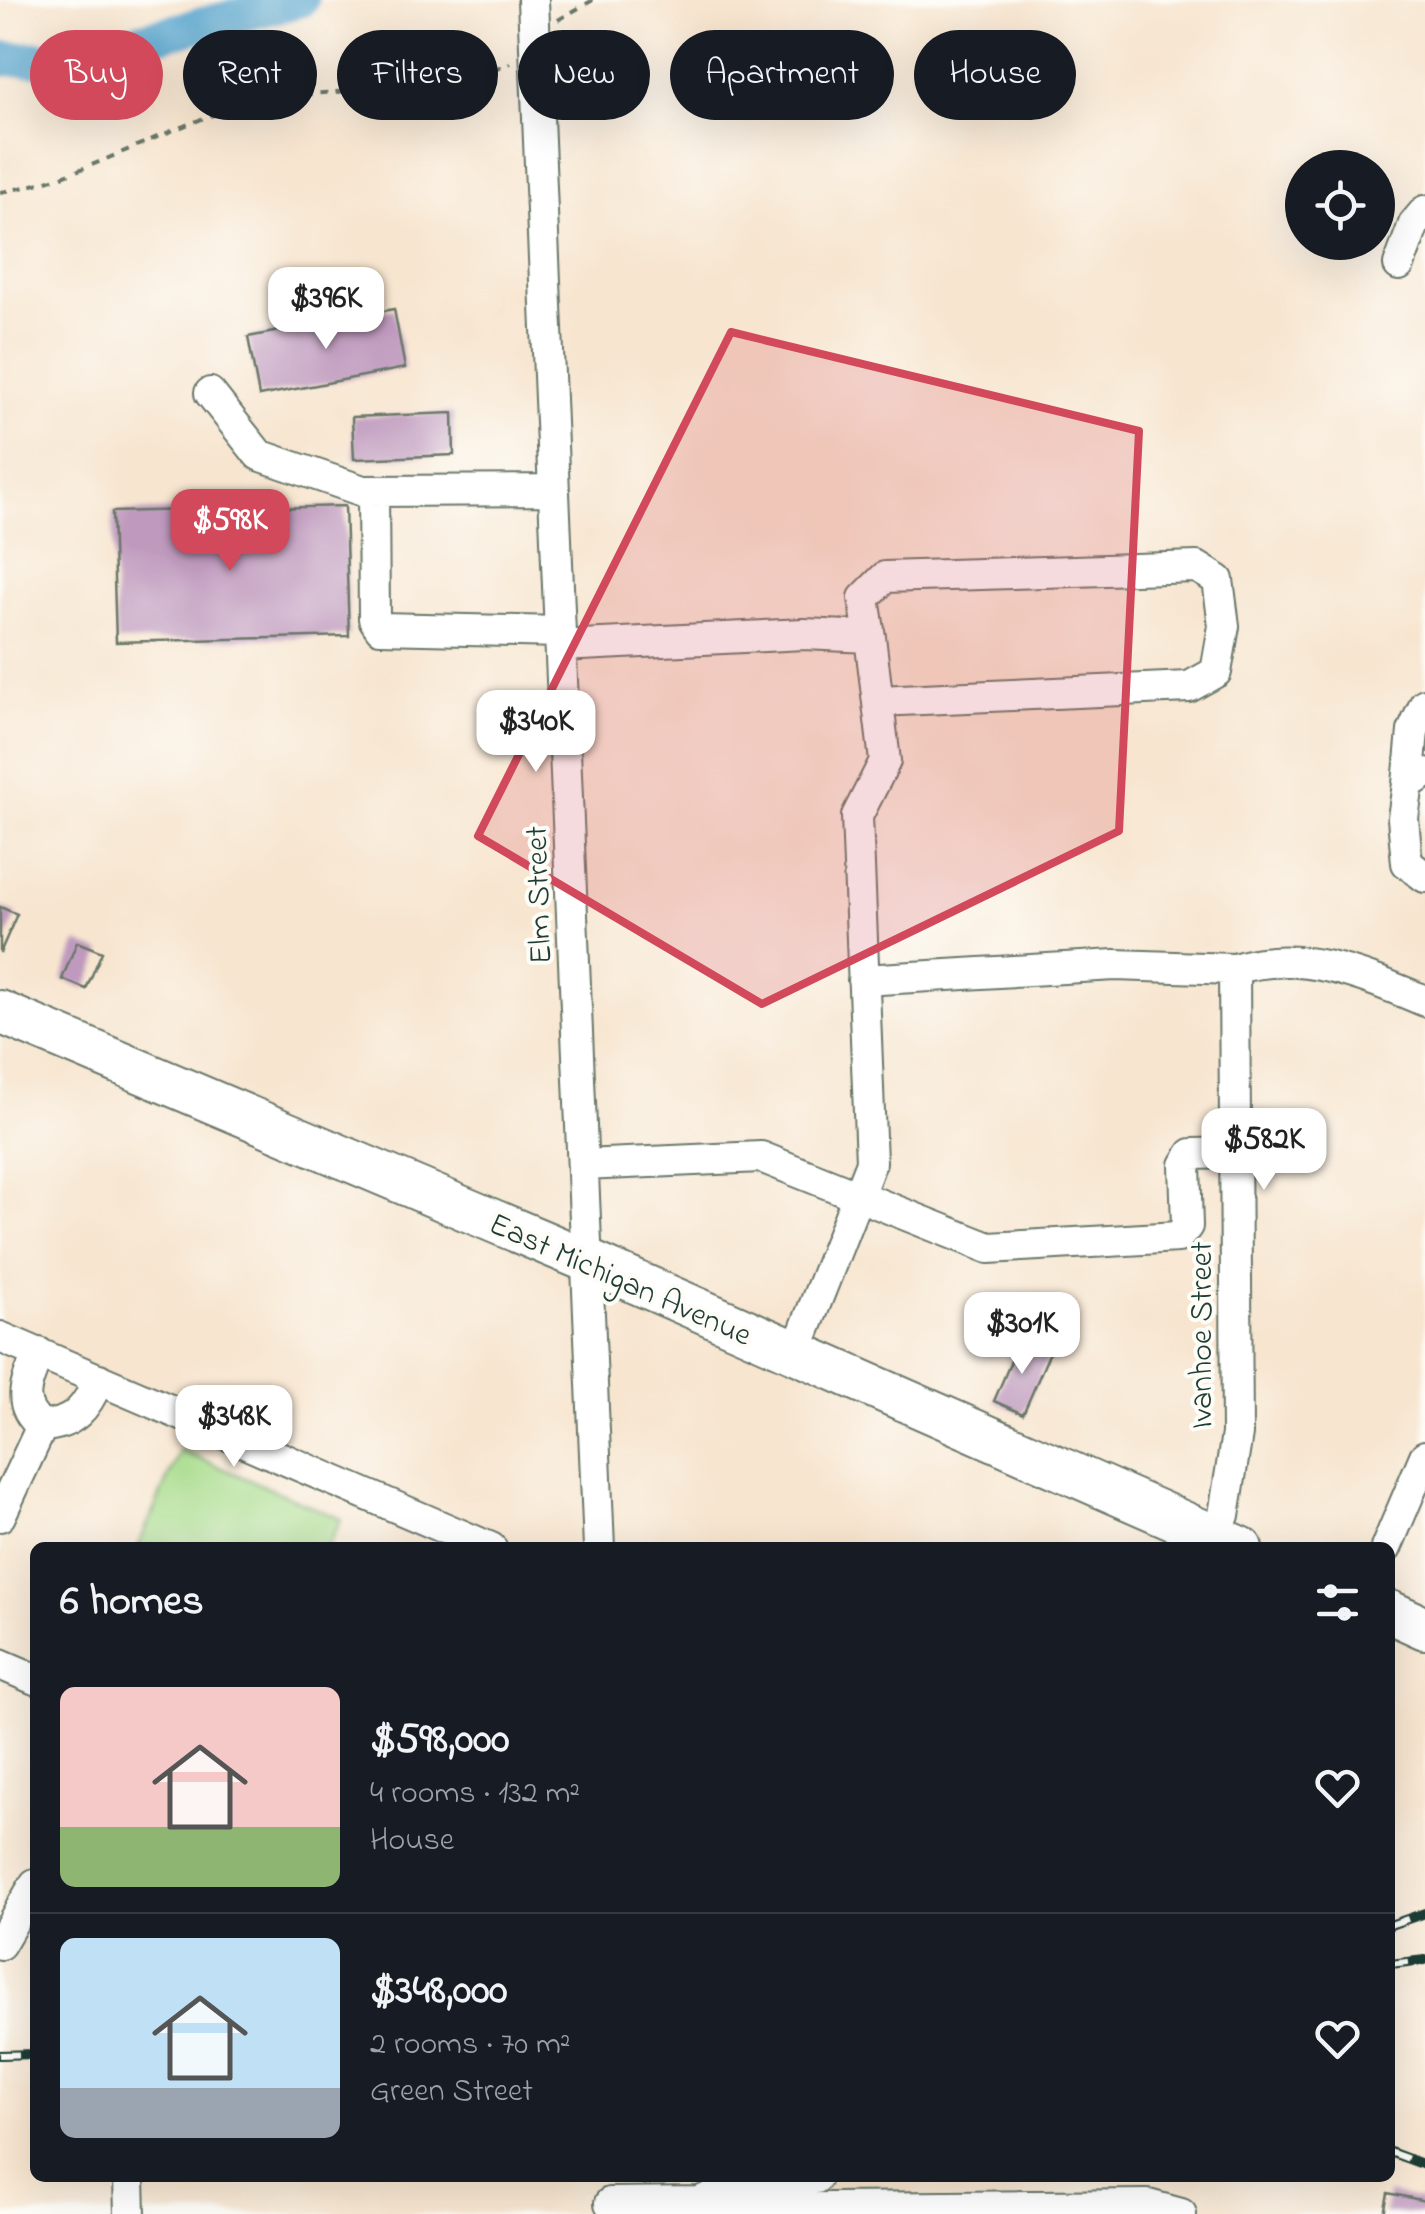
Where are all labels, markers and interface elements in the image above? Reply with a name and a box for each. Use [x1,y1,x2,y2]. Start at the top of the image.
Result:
chip: Buy [30,30,163,120]
chip: Rent [183,30,317,120]
chip: Filters [337,30,498,120]
chip: New [518,30,650,120]
chip: Apartment [670,30,894,120]
chip: House [914,30,1076,120]
map controls [1285,150,1395,260]
button: locate [1285,150,1395,260]
pin: $396K [256,267,396,352]
text: $396K [290,276,362,323]
pin: $598K [160,489,300,574]
text: $598K [193,498,267,545]
pin: $340K [466,690,606,775]
text: $340K [498,699,574,746]
street label: Elm Street [515,825,566,965]
pin: $582K [1194,1108,1334,1193]
text: $582K [1223,1117,1305,1164]
street label: East Michigan Avenue [481,1202,759,1361]
street label: Ivanhoe Street [1180,1241,1227,1429]
pin: $301K [952,1292,1092,1377]
text: $301K [986,1301,1058,1348]
pin: $348K [164,1385,304,1470]
text: $348K [197,1394,271,1441]
text: 6 homes [60,1572,204,1633]
icon: filters [1310,1575,1365,1630]
text: $598,000 [370,1710,509,1771]
icon: home [140,1727,260,1847]
icon: heart [1310,1760,1365,1815]
text: 4 rooms · 132 m² [370,1771,580,1818]
text: House [370,1818,454,1865]
text: $348,000 [370,1961,507,2022]
icon: home [140,1978,260,2098]
icon: heart [1310,2011,1365,2066]
text: 2 rooms · 70 m² [370,2022,570,2069]
text: Green Street [370,2069,533,2116]

